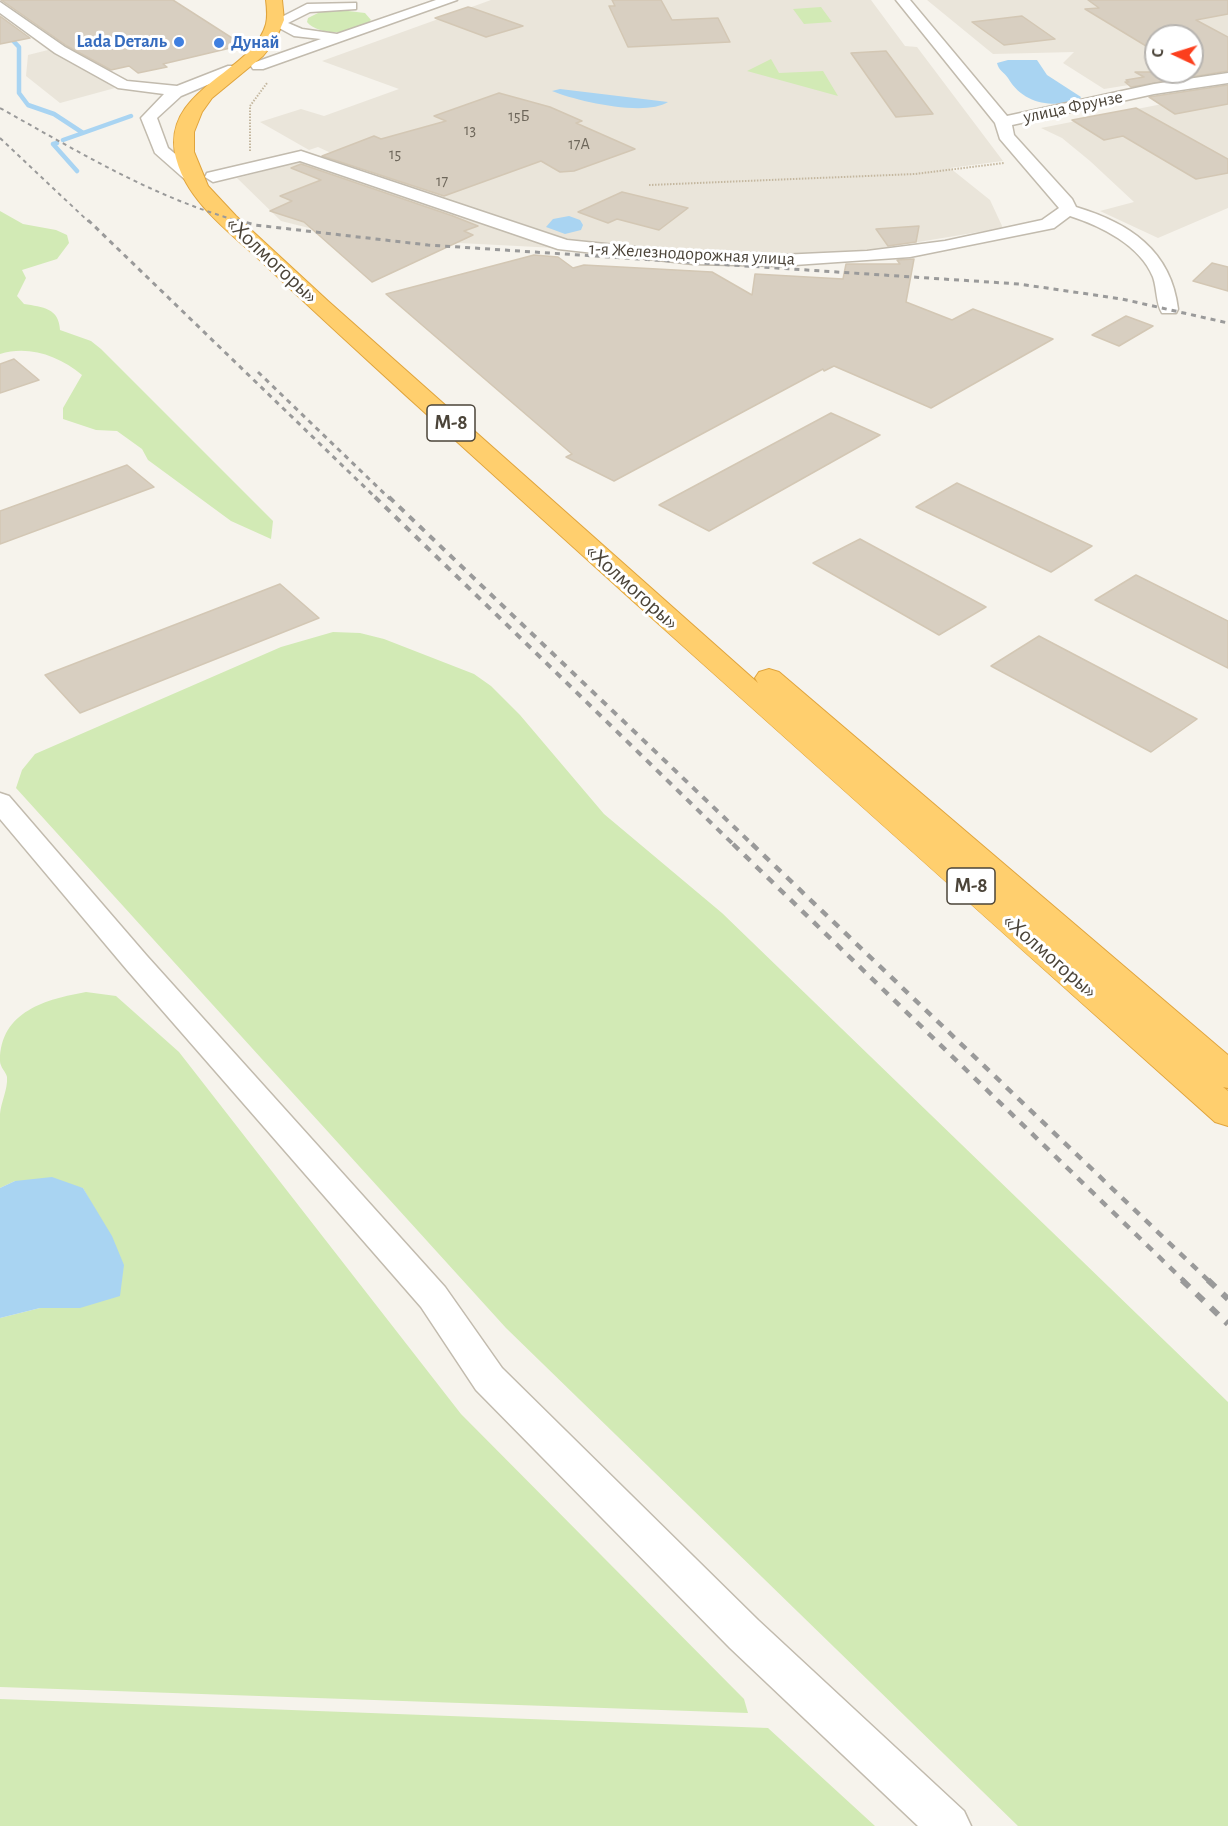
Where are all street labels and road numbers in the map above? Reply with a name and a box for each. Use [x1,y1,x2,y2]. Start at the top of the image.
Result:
street label: улица Фрунзе [1021,86,1125,128]
street label: «Холмогоры» [220,211,324,309]
street label: 1-я Железнодорожная улица [588,238,796,270]
road number: М-8 [427,405,475,441]
street label: «Холмогоры» [580,538,684,636]
road number: М-8 [947,868,995,904]
street label: «Холмогоры» [997,908,1103,1004]

